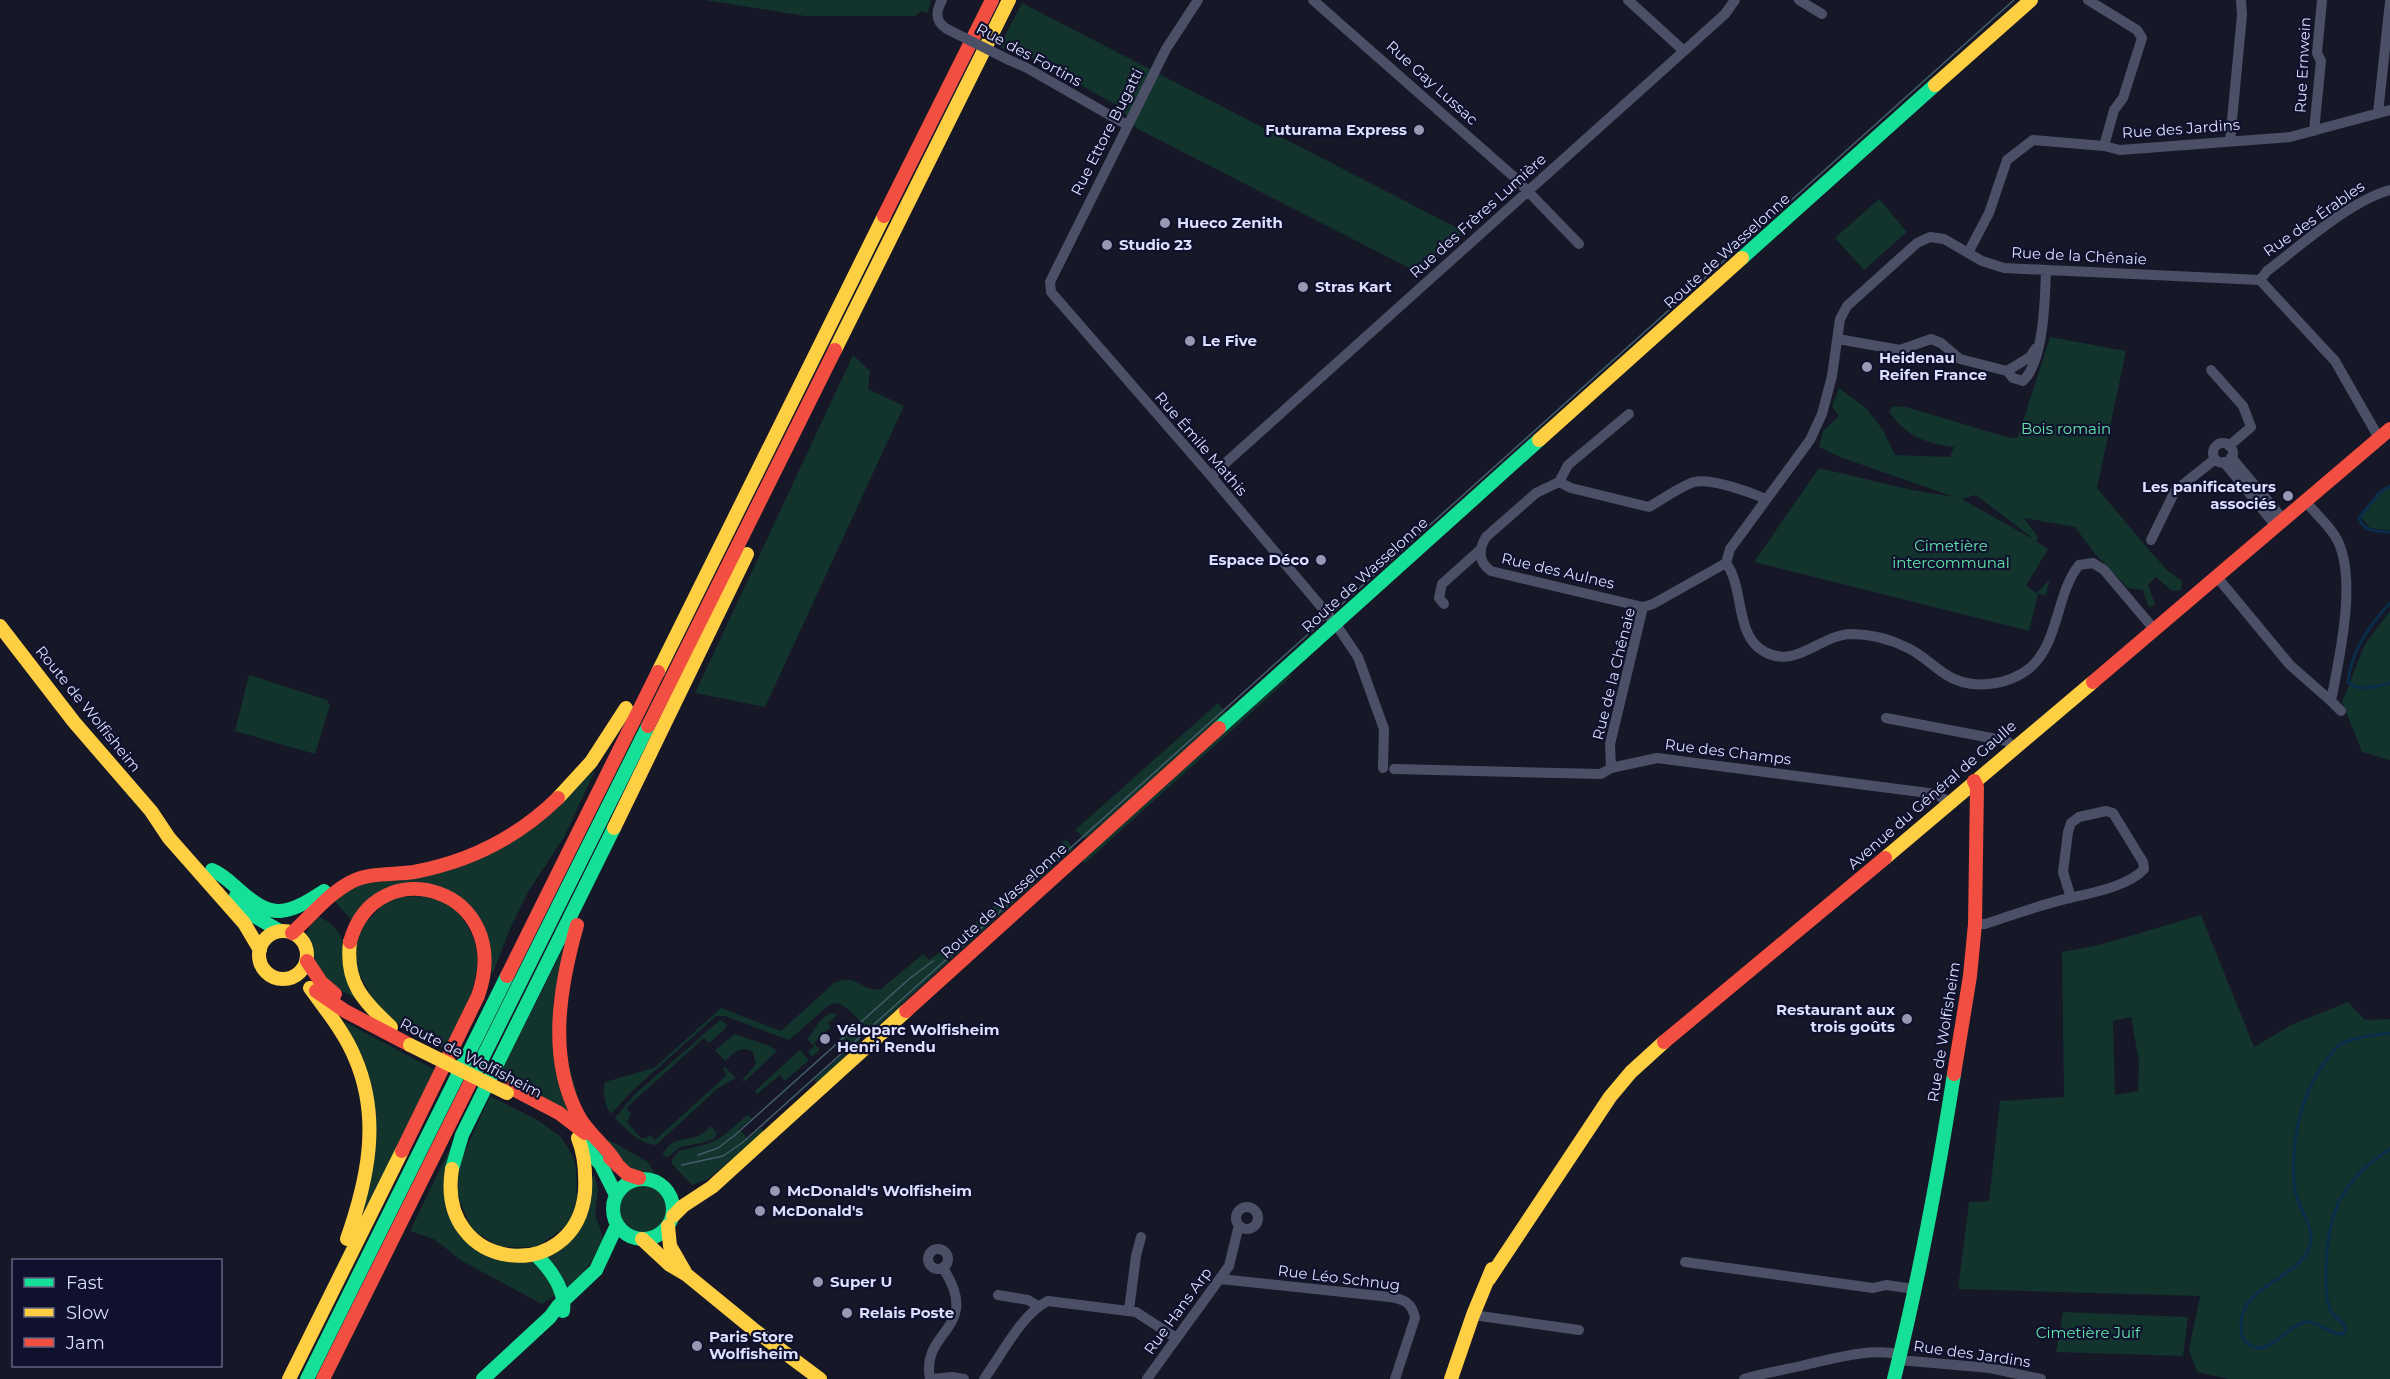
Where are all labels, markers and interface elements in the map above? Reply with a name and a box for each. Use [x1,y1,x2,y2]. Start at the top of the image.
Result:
street label: Rue Ernwein [2291,17,2315,113]
street label: Rue des Fortins [973,19,1085,90]
street label: Rue Gay Lussac [1383,36,1482,129]
street label: Rue Ettore Bugatti [1066,65,1147,199]
street label: Rue des Jardins [2121,115,2241,142]
place label: Futurama Express [1265,120,1407,139]
marker: Futurama Express [1412,123,1426,137]
street label: Rue des Frères Lumière [1405,149,1550,282]
street label: Rue des Érables [2259,177,2368,261]
street label: Route de Wasselonne [1660,189,1794,312]
place label: Hueco Zenith [1177,213,1283,232]
marker: Hueco Zenith [1158,216,1172,230]
place label: Studio 23 [1119,235,1192,254]
marker: Studio 23 [1100,238,1114,252]
street label: Rue de la Chênaie [2011,242,2147,269]
place label: Stras Kart [1315,277,1392,296]
marker: Stras Kart [1296,280,1310,294]
place label: Le Five [1202,331,1257,350]
marker: Le Five [1183,334,1197,348]
place label: Heidenau Reifen France [1879,348,1987,384]
marker: Heidenau Reifen France [1860,360,1874,374]
street label: Rue Émile Mathis [1151,388,1252,500]
park label: Bois romain [2021,419,2111,438]
place label: Les panificateurs associés [2142,477,2276,513]
marker: Les panificateurs associés [2281,489,2295,503]
street label: Route de Wasselonne [1298,513,1432,636]
park label: Cimetière intercommunal [1892,536,2010,572]
street label: Rue des Aulnes [1500,548,1617,593]
place label: Espace Déco [1209,550,1309,569]
marker: Espace Déco [1314,553,1328,567]
street label: Rue de la Chênaie [1588,606,1639,742]
street label: Route de Wolfisheim [32,642,145,776]
street label: Avenue du Général de Gaulle [1843,716,2020,873]
street label: Rue des Champs [1664,734,1792,769]
street label: Route de Wasselonne [937,839,1071,962]
street label: Rue de Wolfisheim [1923,960,1964,1103]
place label: Restaurant aux trois goûts [1776,1000,1895,1036]
marker: Restaurant aux trois goûts [1900,1012,1914,1026]
street label: Route de Wolfisheim [397,1013,546,1102]
place label: Véloparc Wolfisheim Henri Rendu [836,1020,1000,1056]
marker: Véloparc Wolfisheim Henri Rendu [818,1032,832,1046]
place label: McDonald's Wolfisheim [787,1181,972,1200]
marker: McDonald's Wolfisheim [768,1184,782,1198]
place label: McDonald's [772,1201,863,1220]
marker: McDonald's [753,1204,767,1218]
legend [12,1259,222,1367]
street label: Rue Léo Schnug [1277,1261,1401,1294]
street label: Rue Hans Arp [1140,1263,1216,1358]
text: Fast [66,1272,104,1294]
place label: Super U [830,1272,892,1291]
marker: Super U [811,1275,825,1289]
text: Slow [66,1302,109,1324]
place label: Relais Poste [859,1303,954,1322]
marker: Relais Poste [840,1306,854,1320]
park label: Cimetière Juif [2036,1323,2141,1342]
place label: Paris Store Wolfisheim [709,1327,798,1363]
text: Jam [65,1332,105,1354]
street label: Rue des Jardins [1912,1336,2032,1371]
marker: Paris Store Wolfisheim [690,1339,704,1353]

